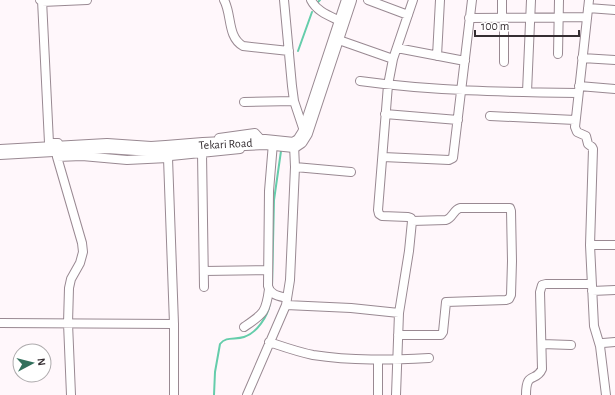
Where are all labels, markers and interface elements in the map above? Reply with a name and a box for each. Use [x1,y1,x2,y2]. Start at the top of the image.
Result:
scale bar [475,12,579,38]
text: 100 m [481,20,509,32]
street label: Tekari Road [198,137,253,151]
north arrow [12,343,52,383]
text: N [36,357,47,366]

